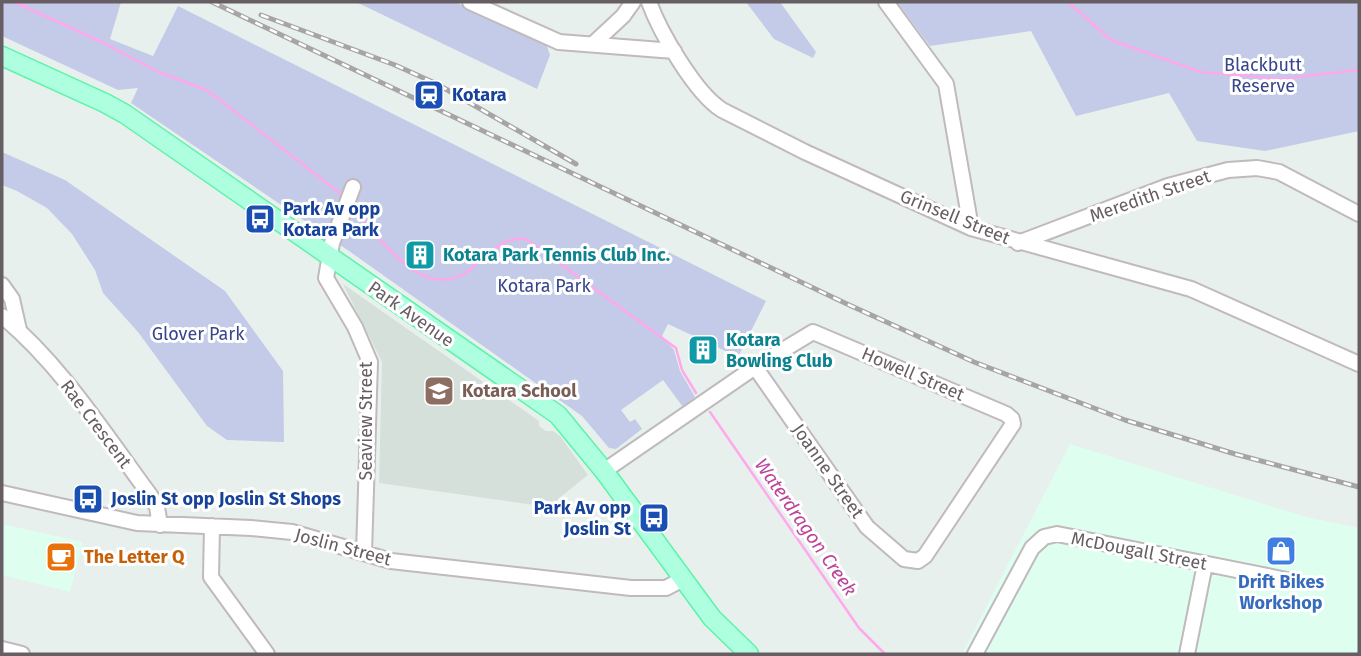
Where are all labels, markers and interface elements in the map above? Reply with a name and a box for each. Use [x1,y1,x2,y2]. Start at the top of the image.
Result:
park label: Blackbutt Reserve [1224,54,1302,97]
station icon: Kotara [412,78,446,112]
place label: Kotara [452,84,507,106]
street label: Meredith Street [1087,165,1214,227]
street label: Grinsell Street [897,185,1013,249]
place label: Park Av opp Kotara Park [283,198,381,241]
bus stop icon: Park Av opp Kotara Park [243,202,277,236]
building icon: Kotara Park Tennis Club Inc. [403,238,437,272]
place label: Kotara Park Tennis Club Inc. [443,244,670,266]
park label: Kotara Park [497,275,591,297]
street label: Park Avenue [364,276,458,352]
park label: Glover Park [152,323,245,345]
place label: Kotara Bowling Club [726,329,833,372]
building icon: Kotara Bowling Club [686,333,720,367]
street label: Howell Street [858,342,968,406]
street label: Seaview Street [355,361,377,481]
school or university icon: Kotara School [422,374,456,408]
street label: Rae Crescent [56,376,137,473]
place label: Kotara School [462,380,577,402]
street label: Joanne Street [787,420,869,523]
water label: Waterdragon Creek [750,454,862,600]
bus stop icon: Joslin St opp Joslin St Shops [71,482,105,516]
place label: Joslin St opp Joslin St Shops [110,488,341,510]
place label: Park Av opp Joslin St [534,497,632,540]
bus stop icon: Park Av opp Joslin St [637,501,671,535]
street label: Joslin Street [292,524,394,571]
street label: McDougall Street [1069,527,1209,575]
shop icon: Drift Bikes Workshop [1264,534,1298,568]
cafe icon: The Letter Q [44,540,78,574]
place label: The Letter Q [84,546,185,568]
place label: Drift Bikes Workshop [1238,571,1324,614]

